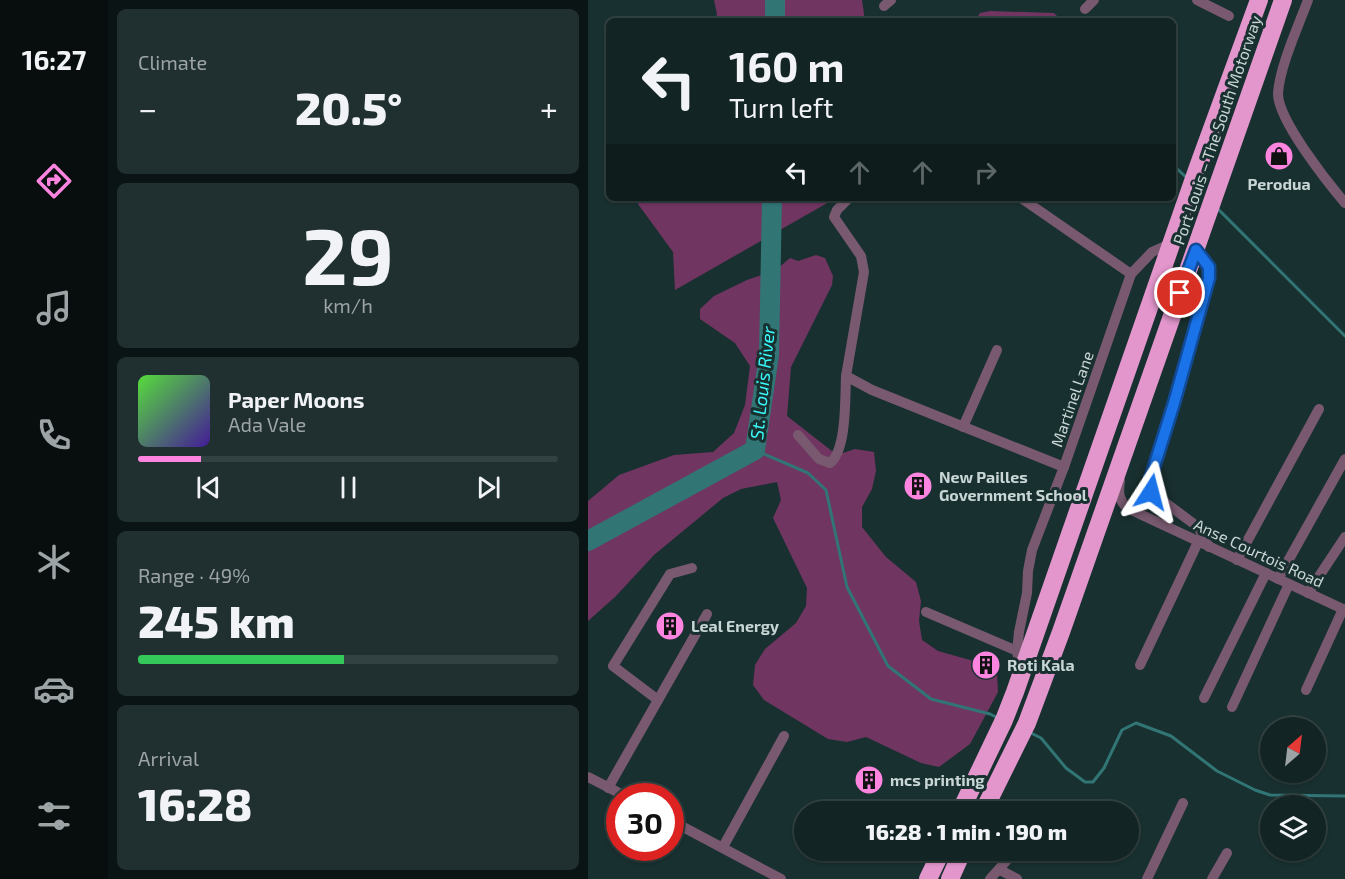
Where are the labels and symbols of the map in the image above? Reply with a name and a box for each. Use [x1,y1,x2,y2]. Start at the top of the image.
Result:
street label: Port Louis – The South Motorway [1168,12,1265,247]
shop icon: Perodua [1263,140,1295,172]
place label: Perodua [1247,174,1311,193]
pin [1154,267,1205,318]
water label: St. Louis River [745,324,779,441]
street label: Martinel Lane [1046,348,1097,449]
position arrow [1119,460,1183,524]
place label: New Pailles Government School [939,467,1088,504]
building icon: New Pailles Government School [902,470,934,502]
street label: Anse Courtois Road [1191,514,1327,591]
building icon: Leal Energy [654,610,686,642]
place label: Leal Energy [691,616,779,636]
building icon: Roti Kala [970,649,1002,681]
place label: Roti Kala [1007,655,1075,674]
north arrow [1260,717,1326,783]
building icon: mcs printing [853,764,885,796]
place label: mcs printing [890,770,985,789]
speed limit sign: 30 [606,783,684,861]

